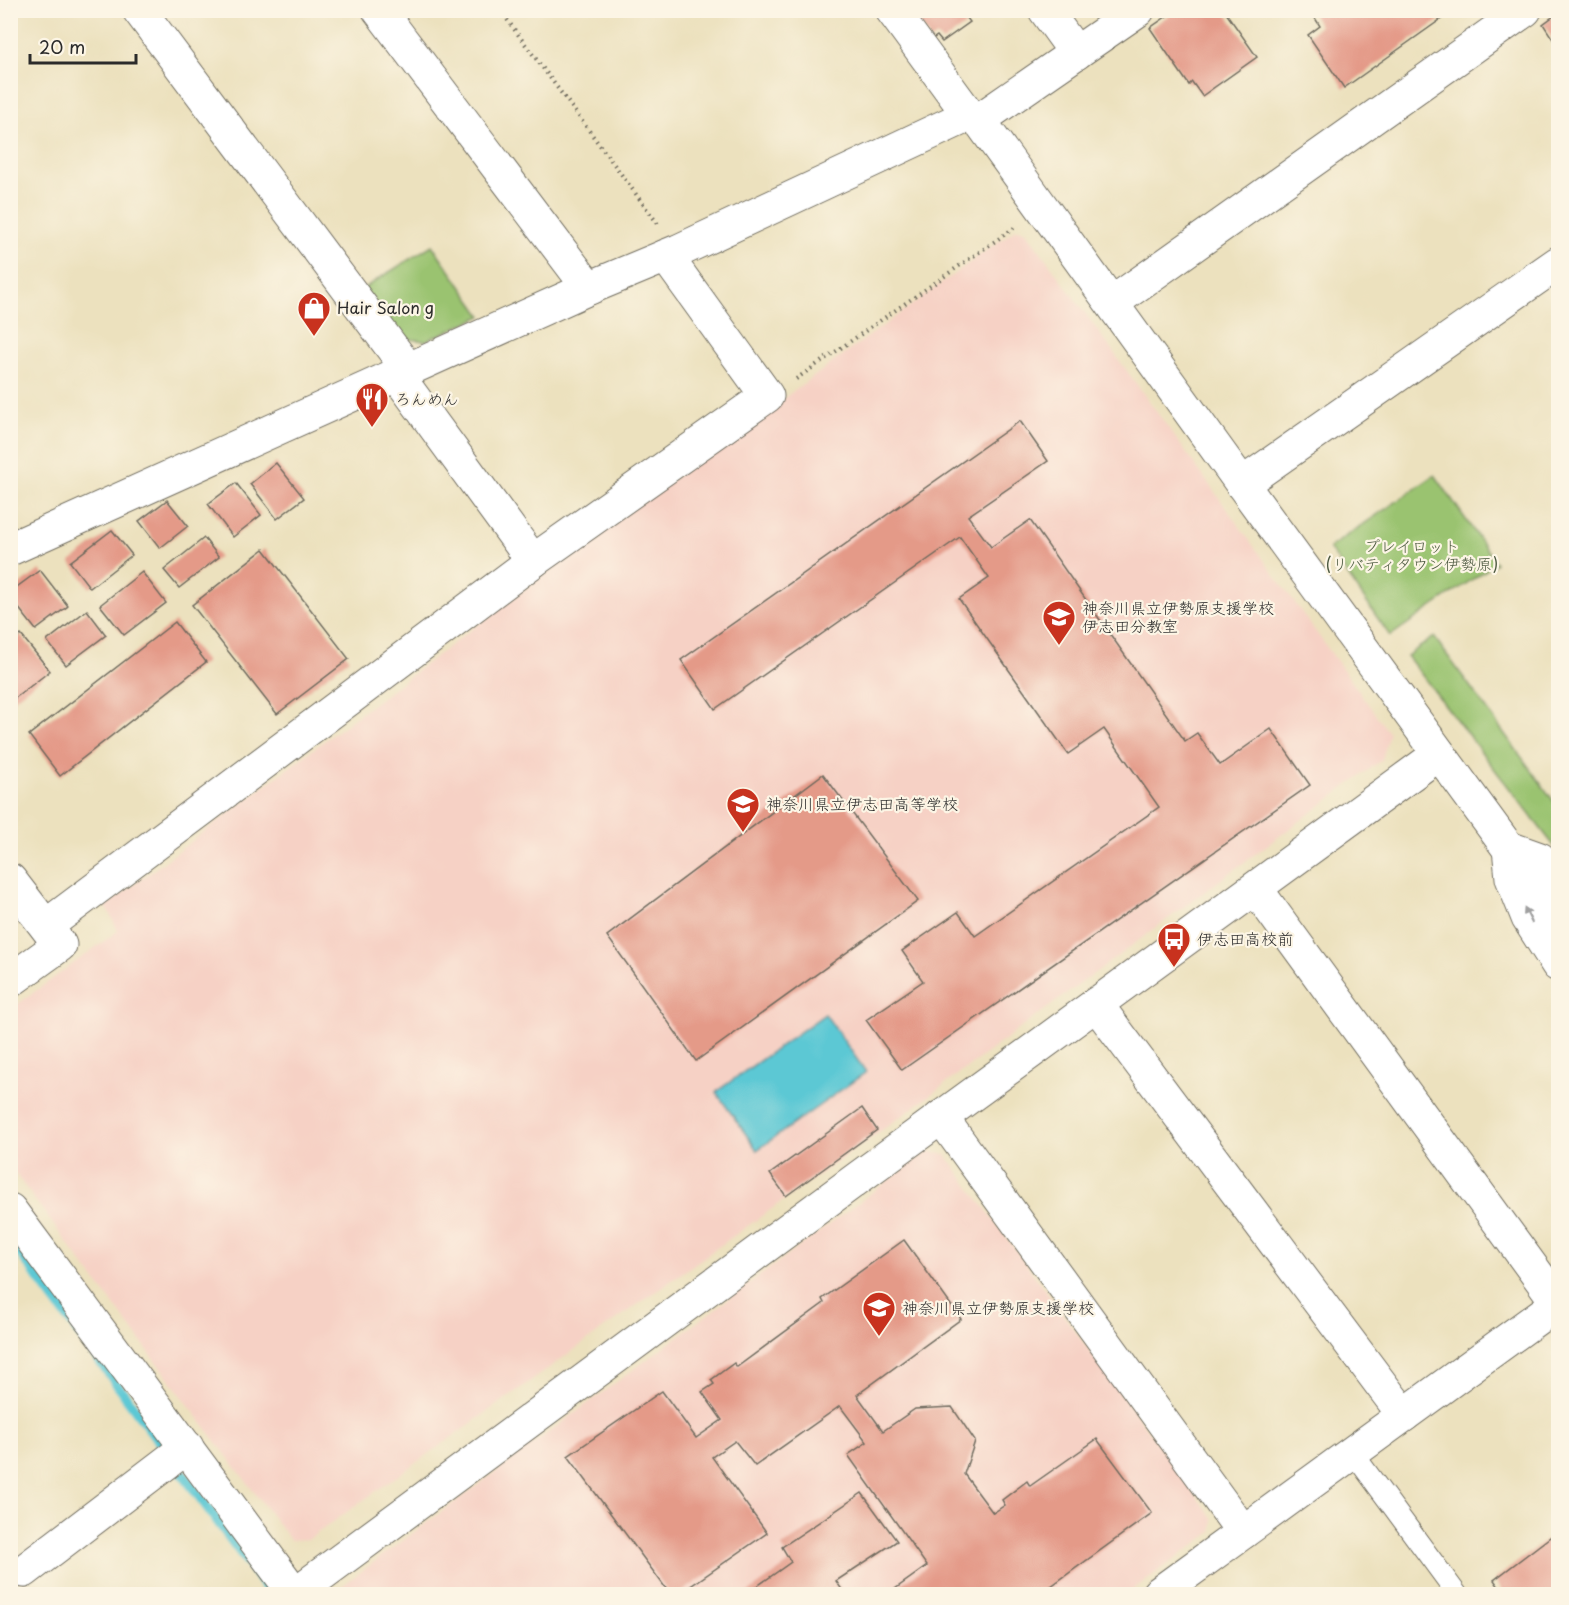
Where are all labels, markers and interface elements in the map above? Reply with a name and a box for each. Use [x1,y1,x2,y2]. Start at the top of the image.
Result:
scale bar [30,27,136,65]
text: 20 m [39,33,85,60]
shop icon: Hair Salon g [296,290,332,337]
place label: Hair Salon g [337,295,434,319]
restaurant icon: ろんめん [354,381,390,428]
place label: ろんめん [395,386,459,410]
park label: プレイロット (リバティタウン伊勢原) [1326,533,1498,575]
place label: 神奈川県立伊勢原支援学校 伊志田分教室 [1082,595,1274,637]
school or university icon: 神奈川県立伊勢原支援学校 伊志田分教室 [1041,599,1077,646]
school or university icon: 神奈川県立伊志田高等学校 [725,786,761,833]
place label: 神奈川県立伊志田高等学校 [766,791,958,815]
one-way arrow [1523,907,1532,924]
bus stop icon: 伊志田高校前 [1156,921,1192,968]
place label: 伊志田高校前 [1197,926,1293,950]
school or university icon: 神奈川県立伊勢原支援学校 [861,1290,897,1337]
place label: 神奈川県立伊勢原支援学校 [902,1295,1094,1319]

